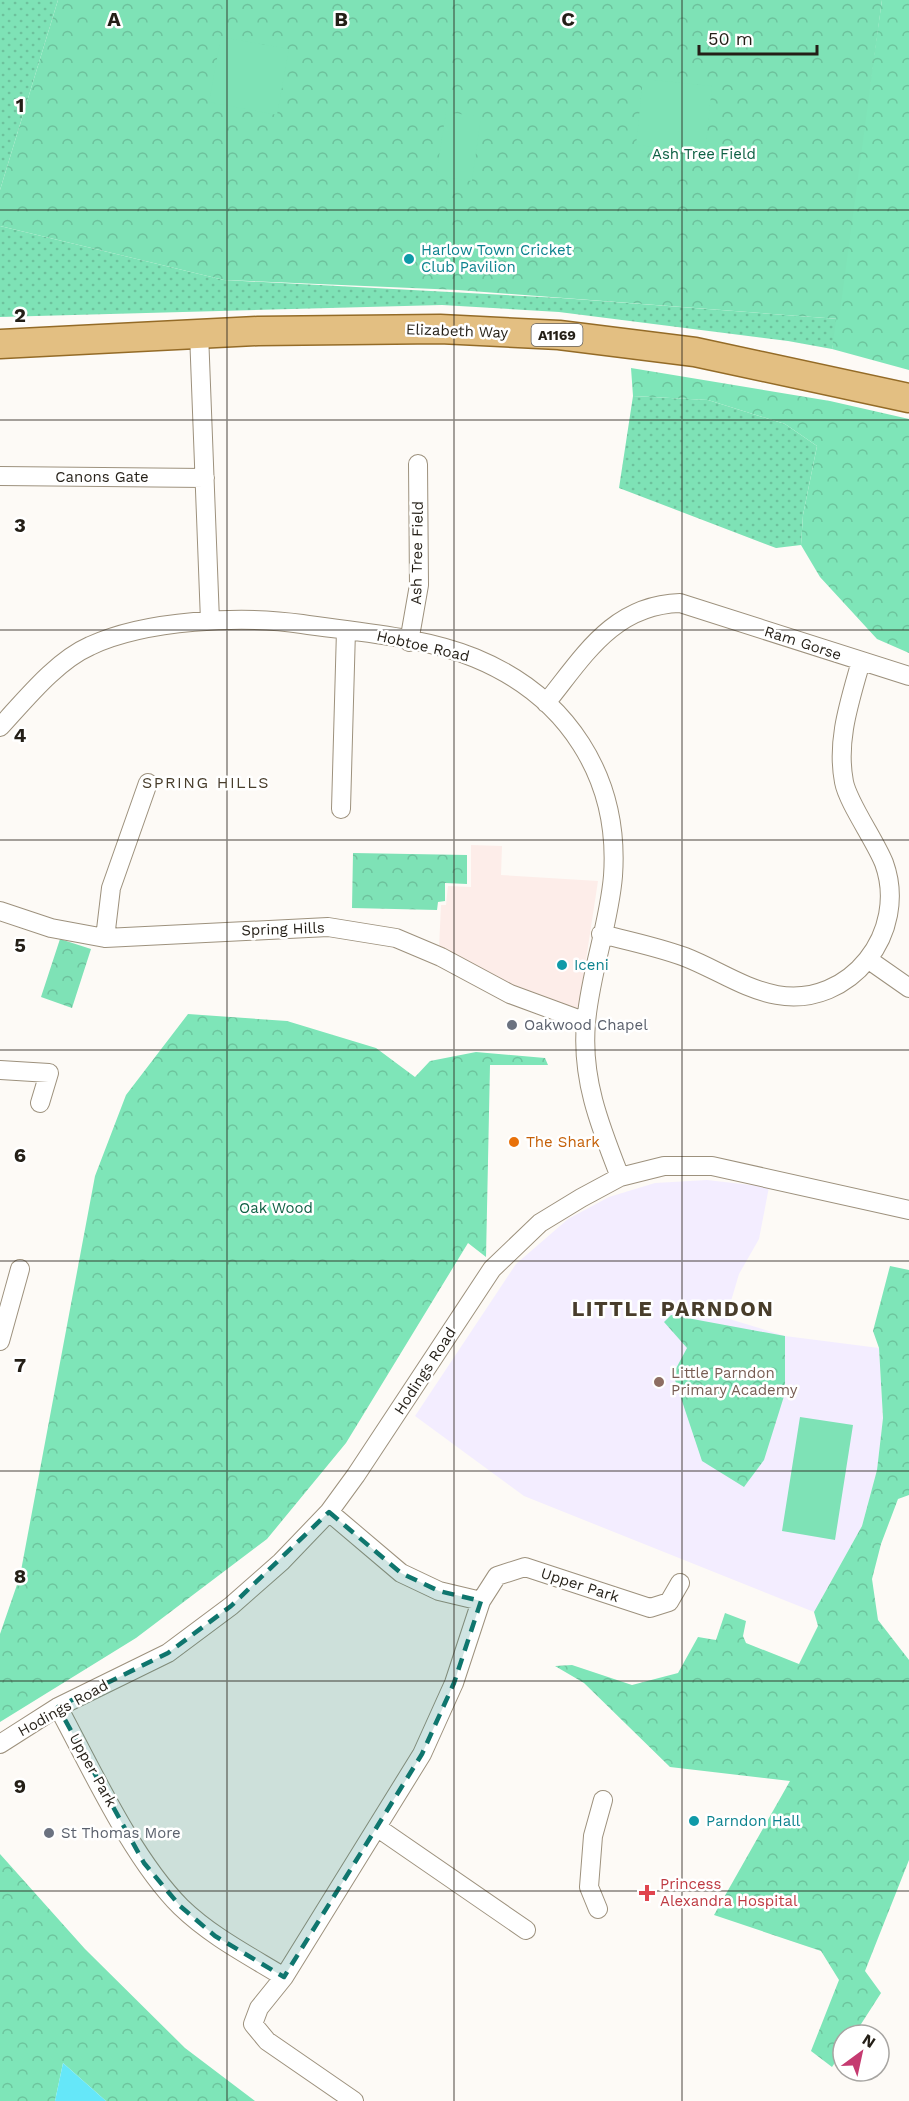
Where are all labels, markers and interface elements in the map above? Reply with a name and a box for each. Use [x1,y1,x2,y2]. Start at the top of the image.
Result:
text: A [107,7,121,31]
text: B [334,7,348,31]
text: C [561,7,575,31]
scale bar [699,18,818,56]
text: 50 m [708,28,753,49]
text: 1 [16,93,24,117]
park label: Ash Tree Field [652,145,756,163]
place label: Harlow Town Cricket Club Pavilion [421,241,572,276]
marker: Harlow Town Cricket Club Pavilion [402,252,416,266]
text: 2 [14,303,26,327]
street label: Elizabeth Way [406,320,509,342]
road number: A1169 [532,324,582,346]
street label: Canons Gate [55,468,149,486]
street label: Ash Tree Field [407,501,427,605]
text: 3 [14,513,26,537]
street label: Ram Gorse [762,622,844,664]
street label: Hobtoe Road [375,627,471,665]
text: 4 [14,723,27,747]
district label: SPRING HILLS [142,773,270,792]
street label: Spring Hills [241,919,325,939]
text: 5 [14,933,26,957]
place label: Iceni [574,956,609,974]
marker: Iceni [555,958,569,972]
place label: Oakwood Chapel [524,1016,648,1034]
marker: Oakwood Chapel [505,1018,519,1032]
place label: The Shark [526,1133,600,1151]
marker: The Shark [507,1135,521,1149]
text: 6 [14,1143,26,1167]
park label: Oak Wood [239,1199,313,1217]
district label: LITTLE PARNDON [572,1296,774,1321]
street label: Hodings Road [390,1324,460,1418]
text: 7 [14,1353,26,1377]
place label: Little Parndon Primary Academy [671,1364,798,1399]
marker: Little Parndon Primary Academy [652,1375,666,1389]
text: 8 [14,1564,26,1588]
street label: Upper Park [539,1564,622,1606]
street label: Hodings Road [15,1676,111,1740]
street label: Upper Park [65,1730,121,1810]
text: 9 [14,1774,26,1798]
place label: Parndon Hall [706,1812,801,1830]
marker: Parndon Hall [687,1814,701,1828]
place label: St Thomas More [61,1824,181,1842]
marker: St Thomas More [42,1826,56,1840]
place label: Princess Alexandra Hospital [660,1875,798,1910]
marker: Princess Alexandra Hospital [638,1884,656,1902]
north arrow [831,2023,891,2083]
text: N [859,2030,879,2052]

